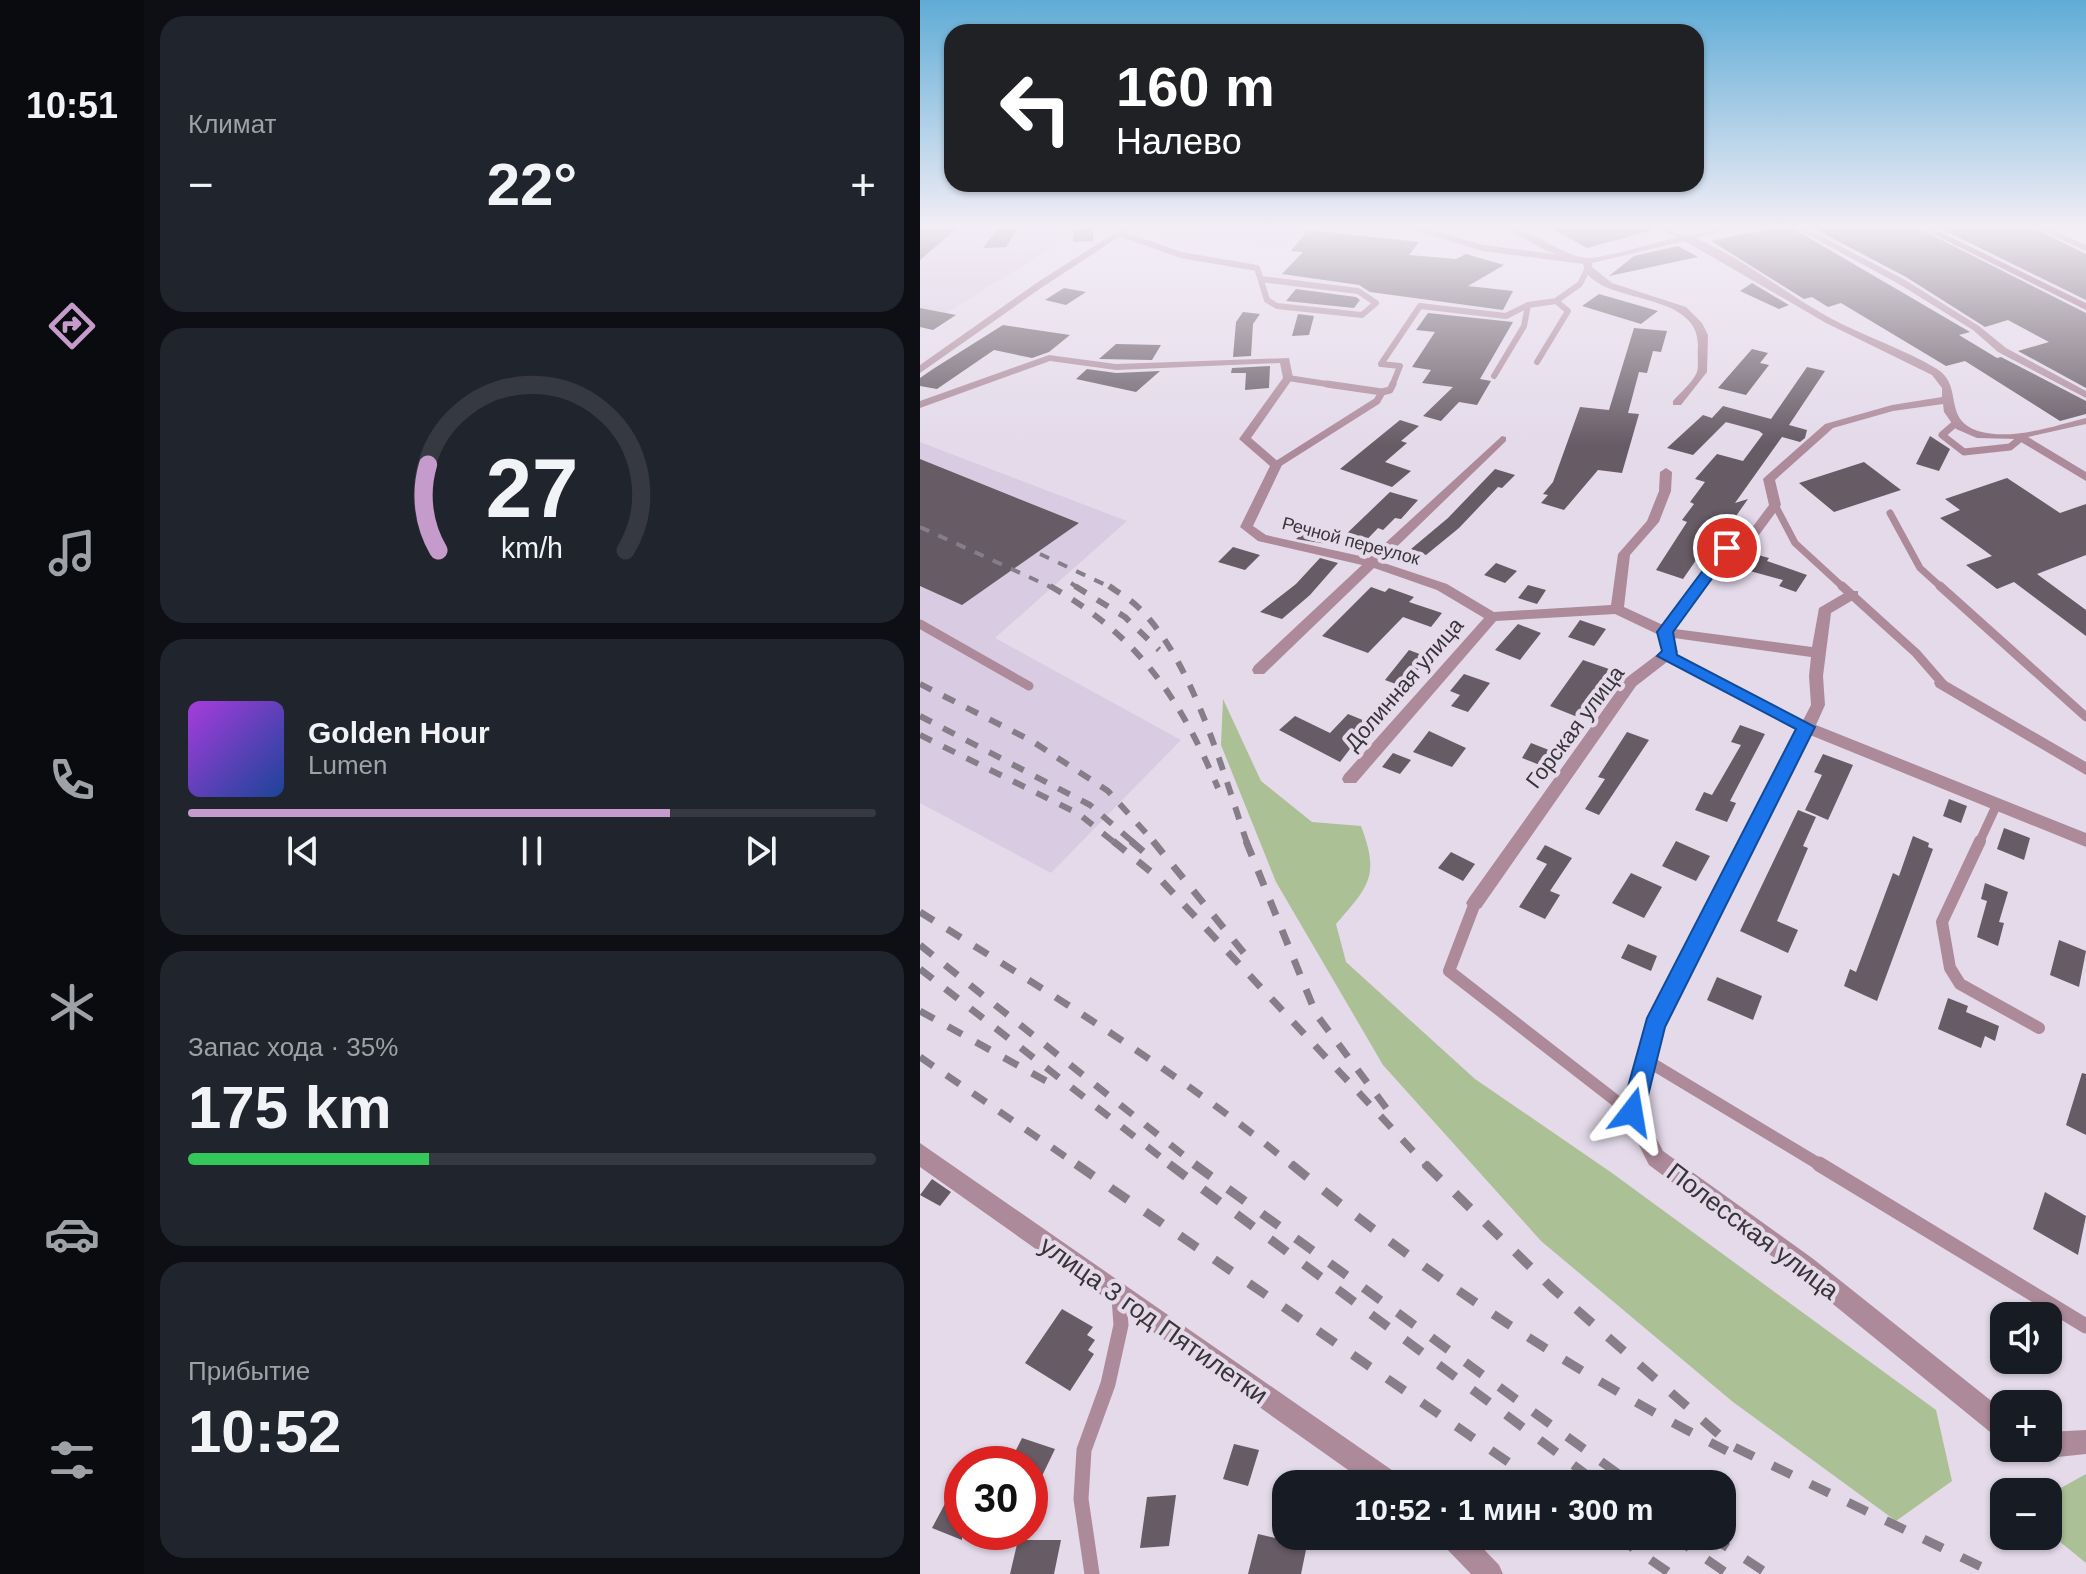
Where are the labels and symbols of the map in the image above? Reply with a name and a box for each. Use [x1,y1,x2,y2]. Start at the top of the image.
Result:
street label: Речной переулок [1280,513,1422,569]
pin [1693,514,1761,582]
street label: Долинная улица [1340,612,1469,755]
street label: Горская улица [1521,660,1630,793]
position arrow [1590,1070,1674,1154]
street label: Полесская улица [1661,1157,1845,1306]
street label: улица 3 год Пятилетки [1034,1230,1274,1410]
speed limit sign: 30 [944,1446,1048,1550]

